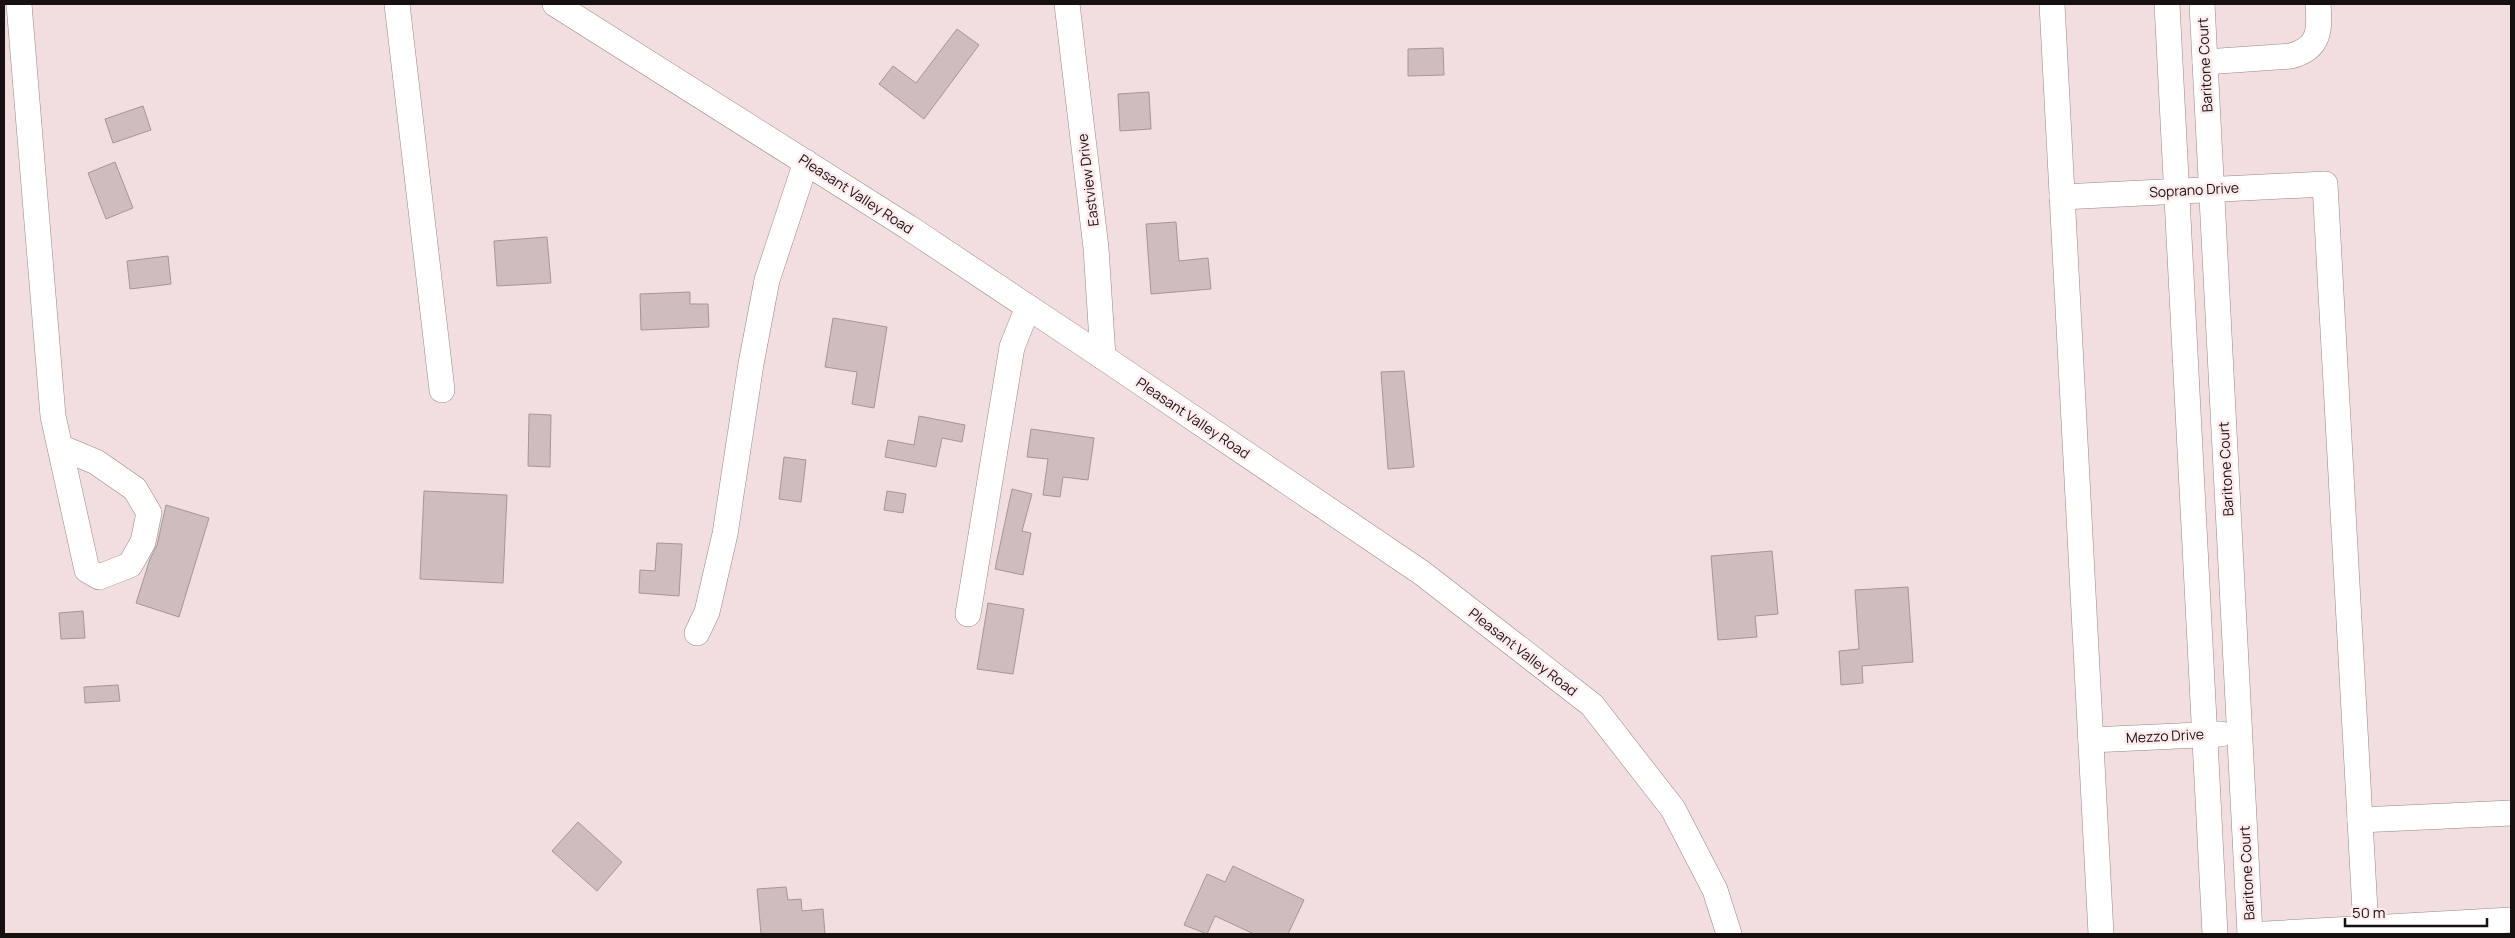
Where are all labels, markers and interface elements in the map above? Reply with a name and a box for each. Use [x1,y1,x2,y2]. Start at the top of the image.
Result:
street label: Baritone Court [2193,17,2216,113]
street label: Eastview Drive [1072,133,1103,228]
street label: Pleasant Valley Road [795,149,917,238]
street label: Soprano Drive [2149,178,2239,201]
street label: Pleasant Valley Road [1133,373,1254,463]
street label: Baritone Court [2214,421,2237,517]
street label: Pleasant Valley Road [1465,603,1582,700]
street label: Mezzo Drive [2126,724,2204,747]
street label: Baritone Court [2235,825,2258,921]
scale bar [2345,896,2488,928]
text: 50 m [2352,902,2386,923]

